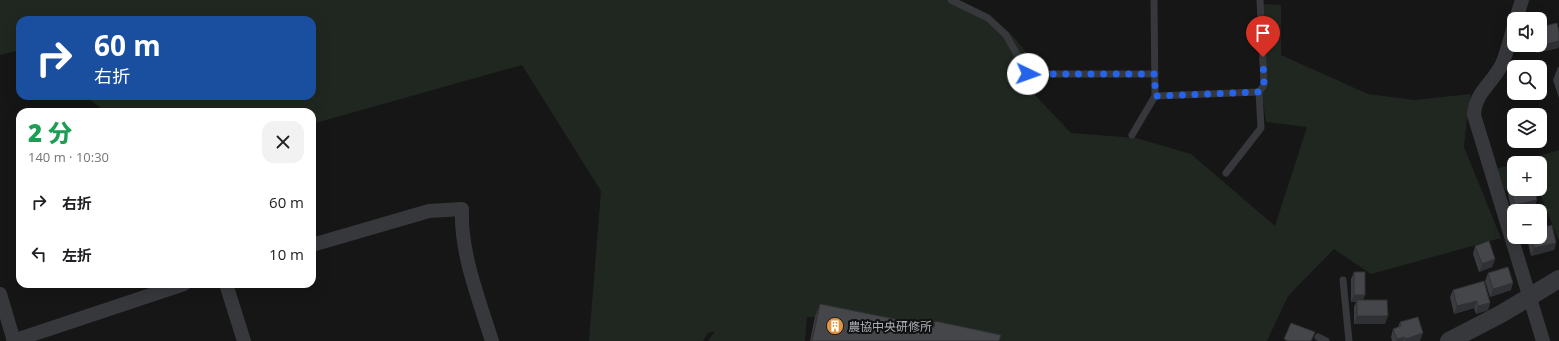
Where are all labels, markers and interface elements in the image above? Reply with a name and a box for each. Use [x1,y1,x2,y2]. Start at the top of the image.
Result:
map controls [1507,12,1547,244]
button: sound [1507,12,1547,52]
pin [1246,16,1280,57]
icon: arrive [1252,22,1274,44]
text: 60 m [94,26,161,64]
icon: right [28,32,80,84]
position arrow [1007,53,1049,95]
button: search [1507,60,1547,100]
text: 右折 [94,64,130,88]
button: layers [1507,108,1547,148]
text: 2 分 [28,116,72,149]
button: close [262,121,304,163]
text: 140 m · 10:30 [28,148,109,166]
button: + [1507,156,1547,196]
icon: right [28,191,50,213]
text: 60 m [269,192,304,212]
text: 右折 [62,193,92,213]
button: − [1507,204,1547,244]
icon: left [28,243,50,265]
text: 10 m [269,244,304,264]
text: 左折 [62,245,92,265]
building icon: 農協中央研修所 [825,316,845,336]
place label: 農協中央研修所 [848,318,932,335]

